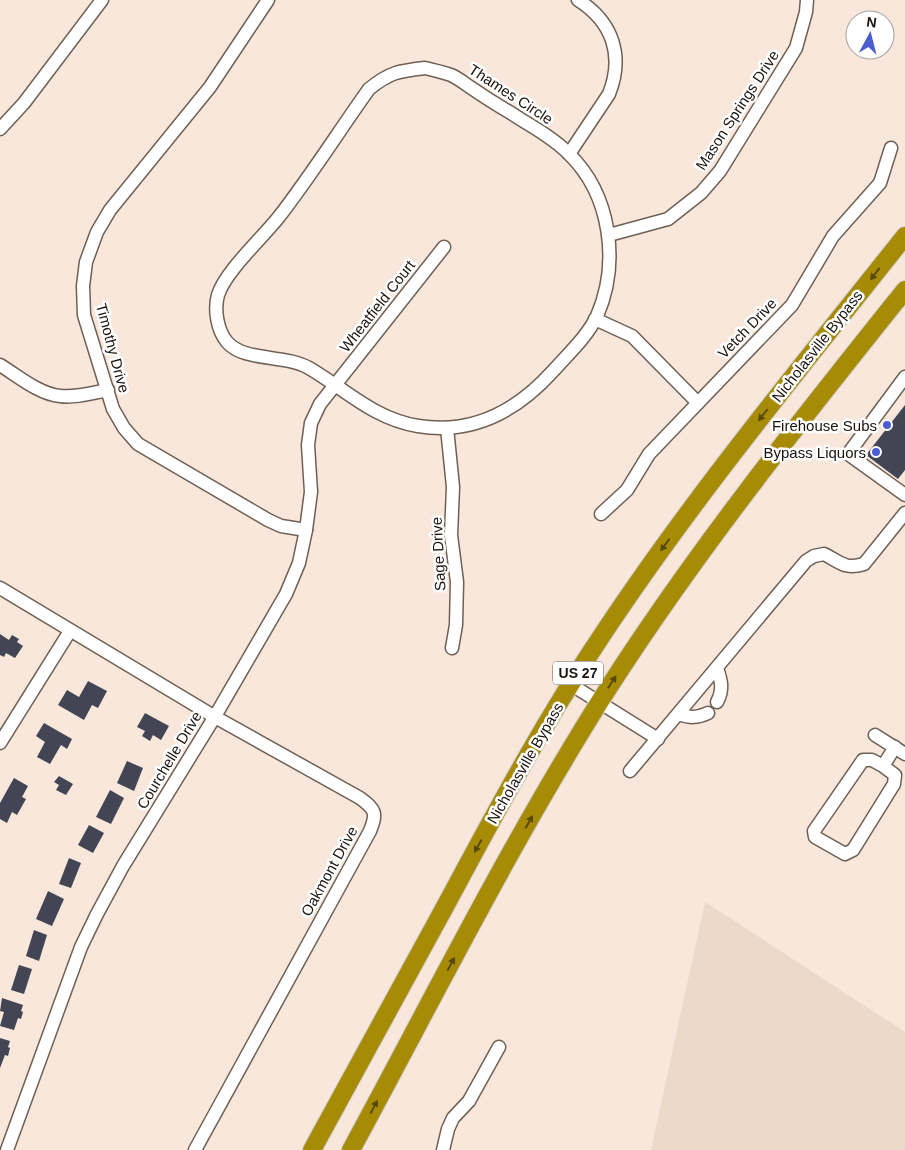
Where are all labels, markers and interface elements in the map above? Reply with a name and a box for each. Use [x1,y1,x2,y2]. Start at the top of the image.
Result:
north arrow [845,10,895,60]
text: N [866,14,878,31]
street label: Mason Springs Drive [692,47,782,173]
street label: Thames Circle [466,61,556,127]
street label: Wheatfield Court [336,256,419,355]
one-way arrow [869,267,880,280]
street label: Nicholasville Bypass [768,287,866,405]
street label: Vetch Drive [714,295,780,361]
street label: Timothy Drive [93,301,133,395]
one-way arrow [758,408,769,421]
place label: Firehouse Subs [772,417,877,434]
marker: Firehouse Subs [881,419,893,431]
place label: Bypass Liquors [763,444,866,461]
marker: Bypass Liquors [870,446,882,458]
street label: Sage Drive [428,517,448,591]
one-way arrow [660,538,670,551]
road number: US 27 [553,661,603,684]
one-way arrow [608,676,617,689]
street label: Nicholasville Bypass [483,700,567,826]
street label: Courchelle Drive [133,708,205,812]
one-way arrow [525,814,533,829]
street label: Oakmont Drive [297,823,361,919]
one-way arrow [473,839,482,852]
one-way arrow [447,958,456,971]
one-way arrow [370,1100,378,1114]

